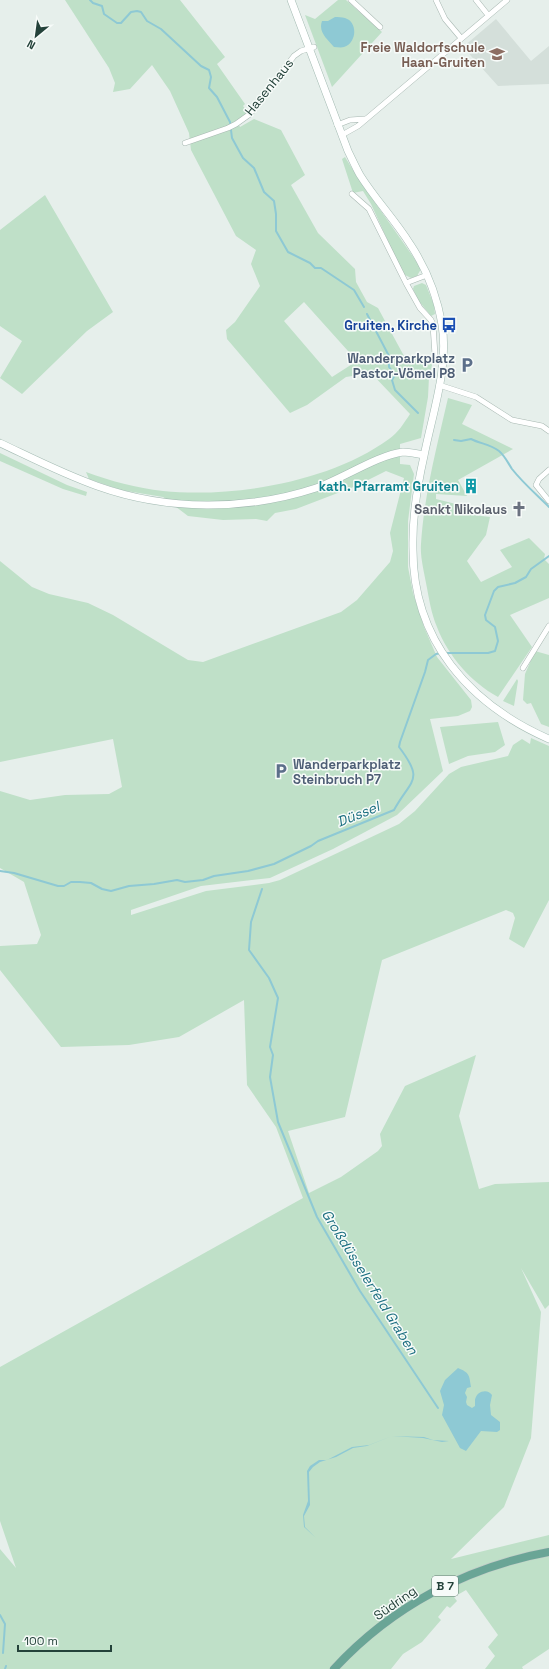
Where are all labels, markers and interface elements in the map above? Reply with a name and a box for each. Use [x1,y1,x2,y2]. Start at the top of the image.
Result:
north arrow [16,16,56,56]
text: N [25,37,38,53]
place label: Freie Waldorfschule Haan-Gruiten [361,39,485,71]
school or university icon: Freie Waldorfschule Haan-Gruiten [488,45,506,63]
street label: Hasenhaus [241,55,297,119]
bus stop icon: Gruiten, Kirche [440,316,458,334]
place label: Gruiten, Kirche [344,317,437,334]
place label: Wanderparkplatz Pastor-Vömel P8 [347,350,455,382]
parking icon: Wanderparkplatz Pastor-Vömel P8 [458,356,476,374]
building icon: kath. Pfarramt Gruiten [462,477,480,495]
place label: kath. Pfarramt Gruiten [319,478,459,495]
church icon: Sankt Nikolaus [510,500,528,518]
place label: Sankt Nikolaus [414,501,507,518]
place label: Wanderparkplatz Steinbruch P7 [293,756,401,788]
parking icon: Wanderparkplatz Steinbruch P7 [272,762,290,780]
water label: Düssel [334,797,383,831]
water label: Großdüsselerfeld Graben [318,1206,422,1358]
road number: B 7 [432,1576,458,1596]
street label: Südring [370,1582,420,1624]
scale bar [18,1627,111,1653]
text: 100 m [24,1633,58,1649]

